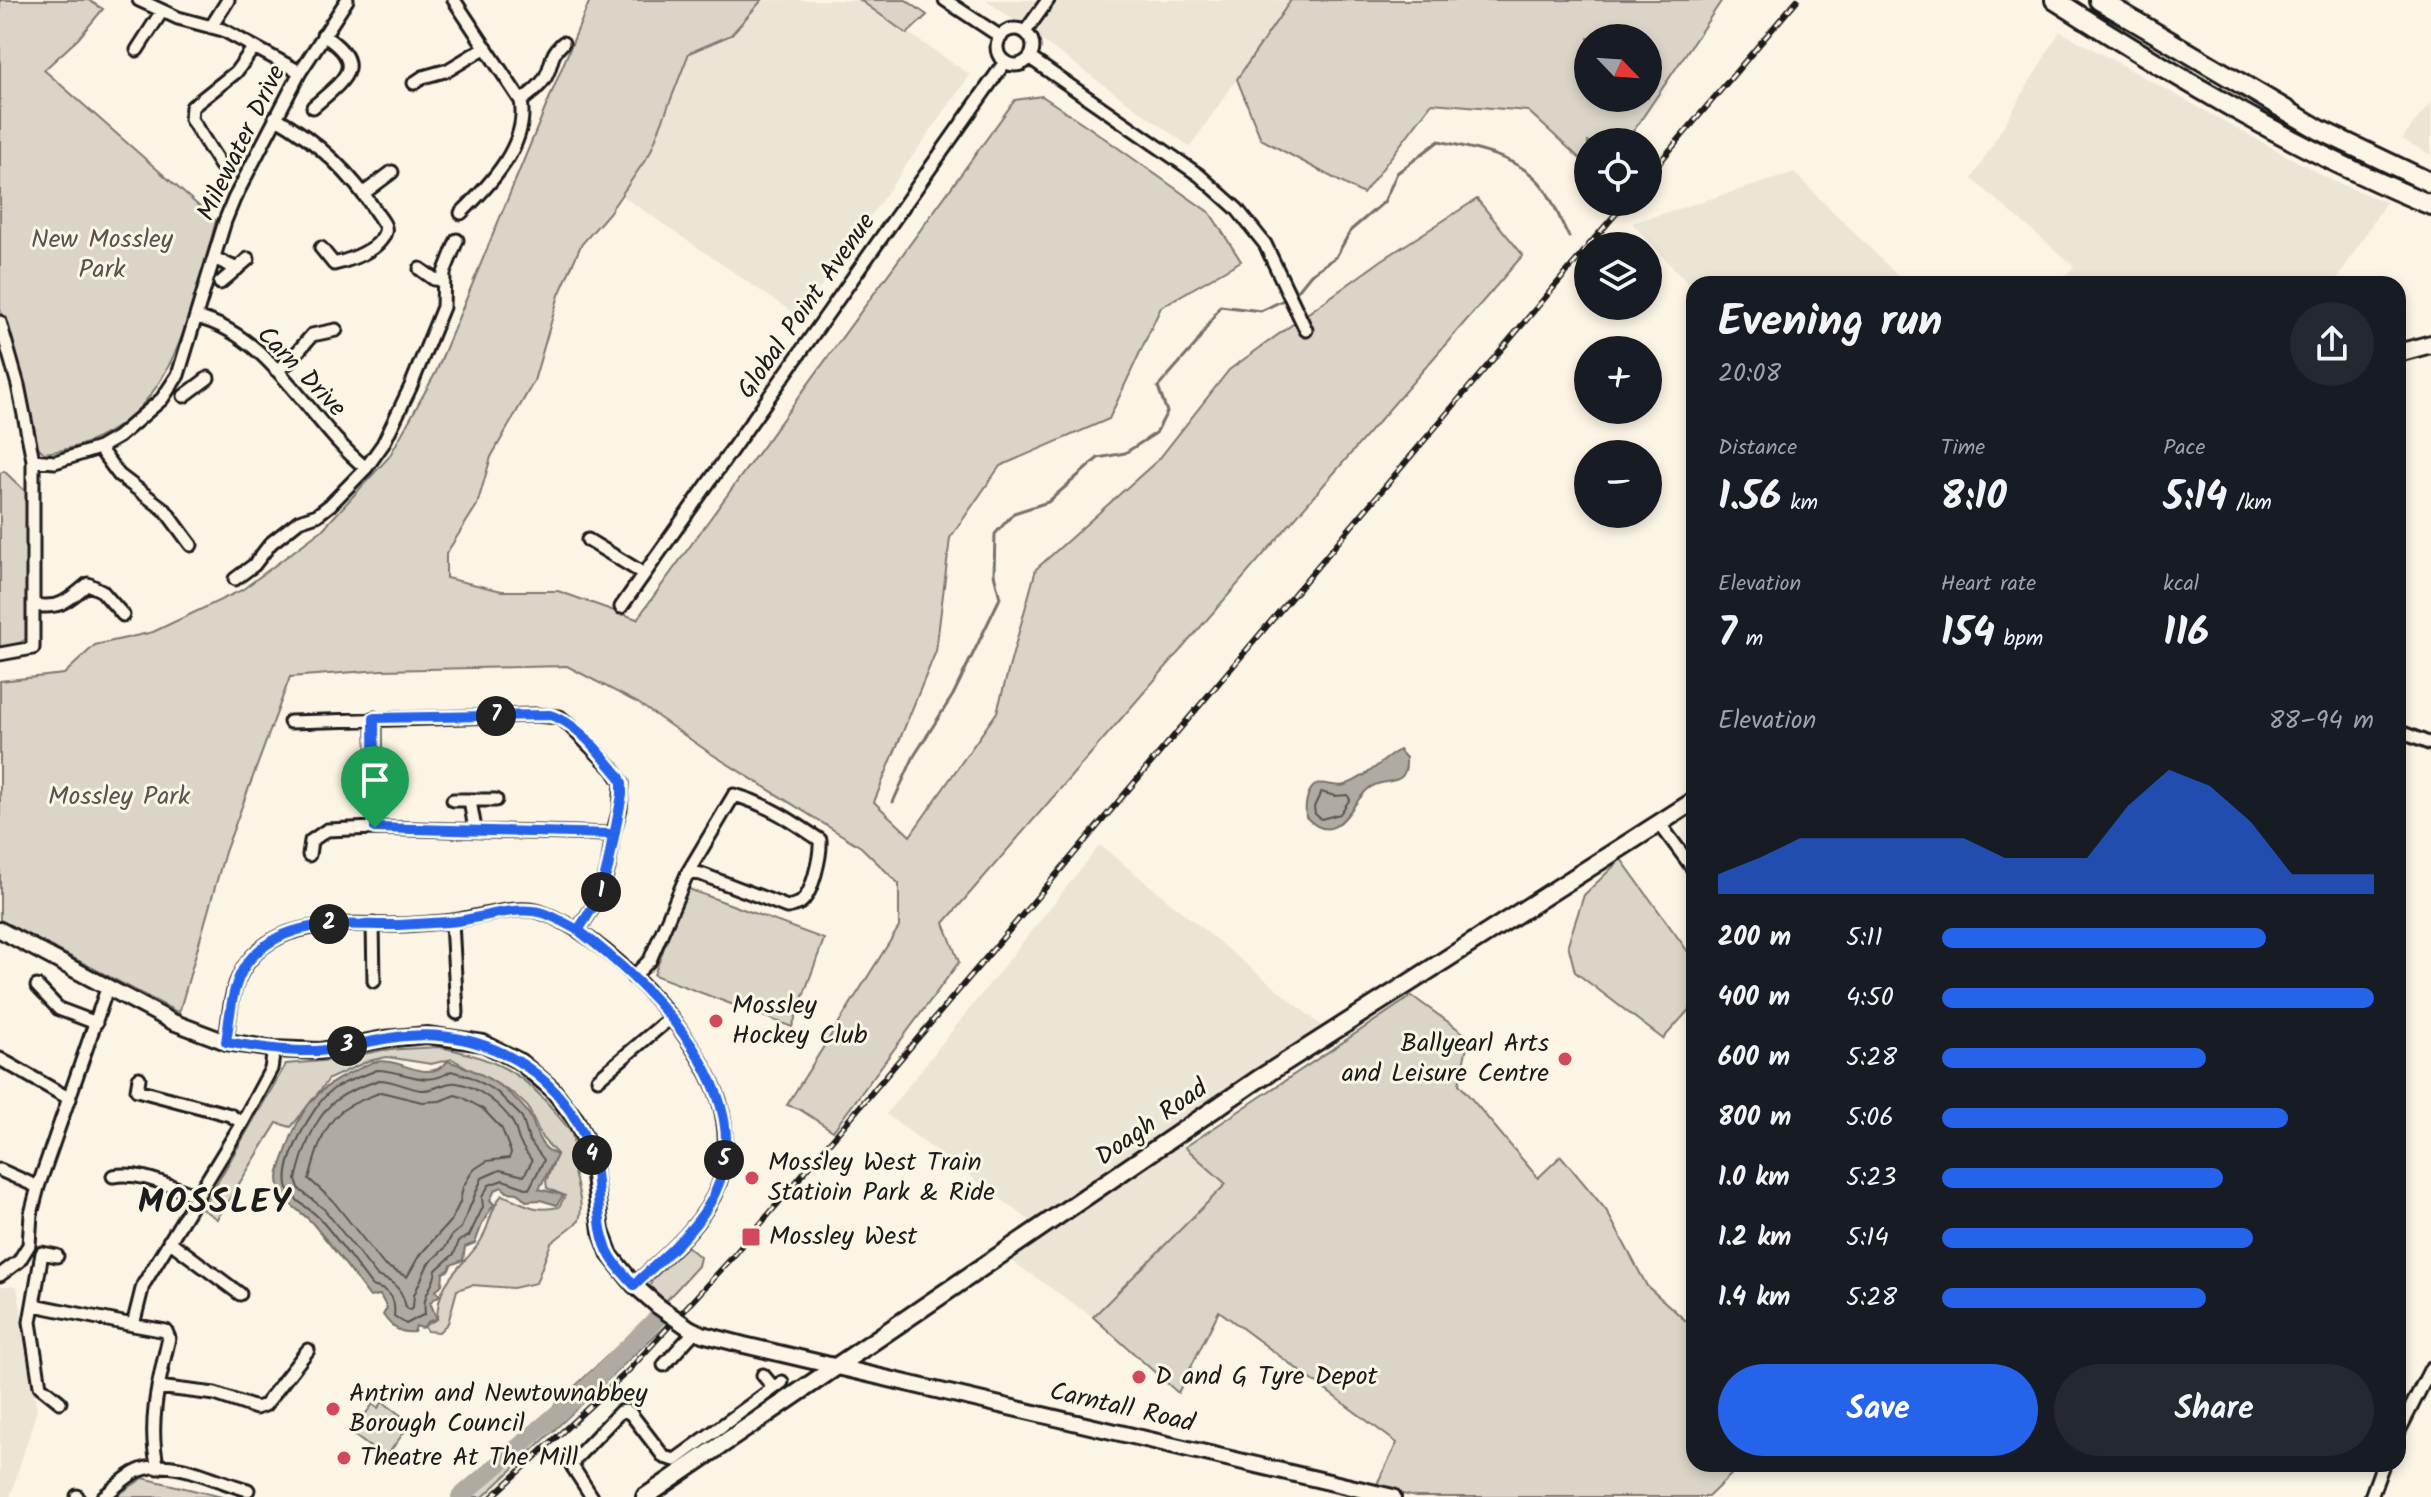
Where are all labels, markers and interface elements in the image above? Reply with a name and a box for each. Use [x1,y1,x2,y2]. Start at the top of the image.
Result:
north arrow [1574,24,1662,112]
map controls [1574,24,1662,528]
street label: Milewater Drive [186,57,298,228]
button: locate [1574,128,1662,216]
street label: Global Point Avenue [727,204,887,408]
park label: New Mossley Park [31,219,174,291]
button: layers [1574,232,1662,320]
text: Evening run [1718,288,1942,358]
button: share [2290,302,2374,386]
street label: Carn Drive [246,316,356,428]
button: + [1574,336,1662,424]
text: 20:08 [1718,353,1781,395]
text: Distance [1718,431,1797,466]
text: Time [1941,431,1985,466]
text: Pace [2163,431,2205,466]
button: − [1574,440,1662,528]
text: 1.56 [1718,466,1781,530]
text: 8:10 [1941,466,2007,530]
text: 5:14 [2163,466,2227,530]
text: km [1781,486,1818,521]
text: /km [2227,486,2272,521]
text: Elevation [1718,567,1801,602]
text: Heart rate [1941,567,2036,602]
text: kcal [2163,567,2199,602]
text: 7 [1718,602,1737,666]
text: 154 [1941,602,1995,666]
text: 116 [2163,602,2209,666]
text: m [1737,622,1763,657]
text: bpm [1995,622,2043,657]
pin: 7 [476,696,516,736]
text: 7 [491,698,501,733]
text: Elevation [1718,700,1816,742]
text: 88–94 m [2269,700,2374,742]
pin [341,746,409,828]
icon: arrive [353,758,397,802]
park label: Mossley Park [48,776,191,818]
pin: 1 [581,872,621,912]
text: 1 [598,874,604,909]
pin: 2 [309,904,349,944]
text: 2 [323,906,335,941]
text: 200 m [1718,917,1791,959]
text: 5:11 [1846,917,1883,959]
text: 400 m [1718,977,1790,1019]
text: 4:50 [1846,977,1894,1019]
place label: Mossley Hockey Club [732,985,868,1057]
marker: Mossley Hockey Club [707,1012,725,1030]
place label: Ballyearl Arts and Leisure Centre [1342,1023,1549,1095]
pin: 3 [327,1026,367,1066]
text: 3 [341,1028,353,1063]
text: 600 m [1718,1037,1790,1079]
text: 5:28 [1846,1037,1897,1079]
marker: Ballyearl Arts and Leisure Centre [1556,1050,1574,1068]
street label: Doagh Road [1087,1068,1218,1177]
text: 800 m [1718,1097,1791,1139]
text: 5:06 [1846,1097,1894,1139]
pin: 4 [572,1135,612,1175]
text: 4 [586,1137,598,1172]
pin: 5 [704,1140,744,1180]
text: 5 [718,1142,730,1177]
place label: Mossley West Train Statioin Park & Ride [768,1142,995,1214]
text: 1.0 km [1718,1157,1789,1199]
text: 5:23 [1846,1157,1896,1199]
marker: Mossley West Train Statioin Park & Ride [743,1169,761,1187]
district label: MOSSLEY [138,1176,292,1230]
place label: Mossley West [769,1216,918,1258]
text: 1.2 km [1718,1217,1791,1259]
text: 5:14 [1846,1217,1889,1259]
marker: Mossley West [740,1226,762,1248]
text: 1.4 km [1718,1277,1790,1319]
text: 5:28 [1846,1277,1897,1319]
place label: D and G Tyre Depot [1155,1356,1378,1398]
button: Save [1718,1364,2038,1456]
button: Share [2054,1364,2374,1456]
marker: D and G Tyre Depot [1130,1368,1148,1386]
street label: Carntall Road [1045,1371,1200,1445]
place label: Antrim and Newtownabbey Borough Council [349,1373,648,1445]
marker: Antrim and Newtownabbey Borough Council [324,1400,342,1418]
place label: Theatre At The Mill [360,1437,578,1479]
marker: Theatre At The Mill [335,1449,353,1467]

